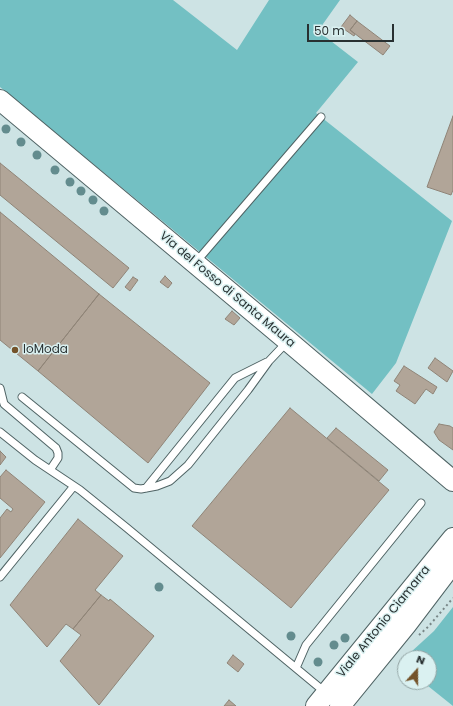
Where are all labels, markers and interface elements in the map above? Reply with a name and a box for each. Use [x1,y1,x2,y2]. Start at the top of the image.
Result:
scale bar [309,16,396,42]
text: 50 m [314,22,345,39]
street label: Via del Fosso di Santa Maura [156,229,298,351]
place label: IoModa [23,343,68,357]
marker: IoModa [10,345,20,355]
street label: Viale Antonio Ciamarra [334,563,434,681]
north arrow [397,650,437,690]
text: N [414,651,428,669]

